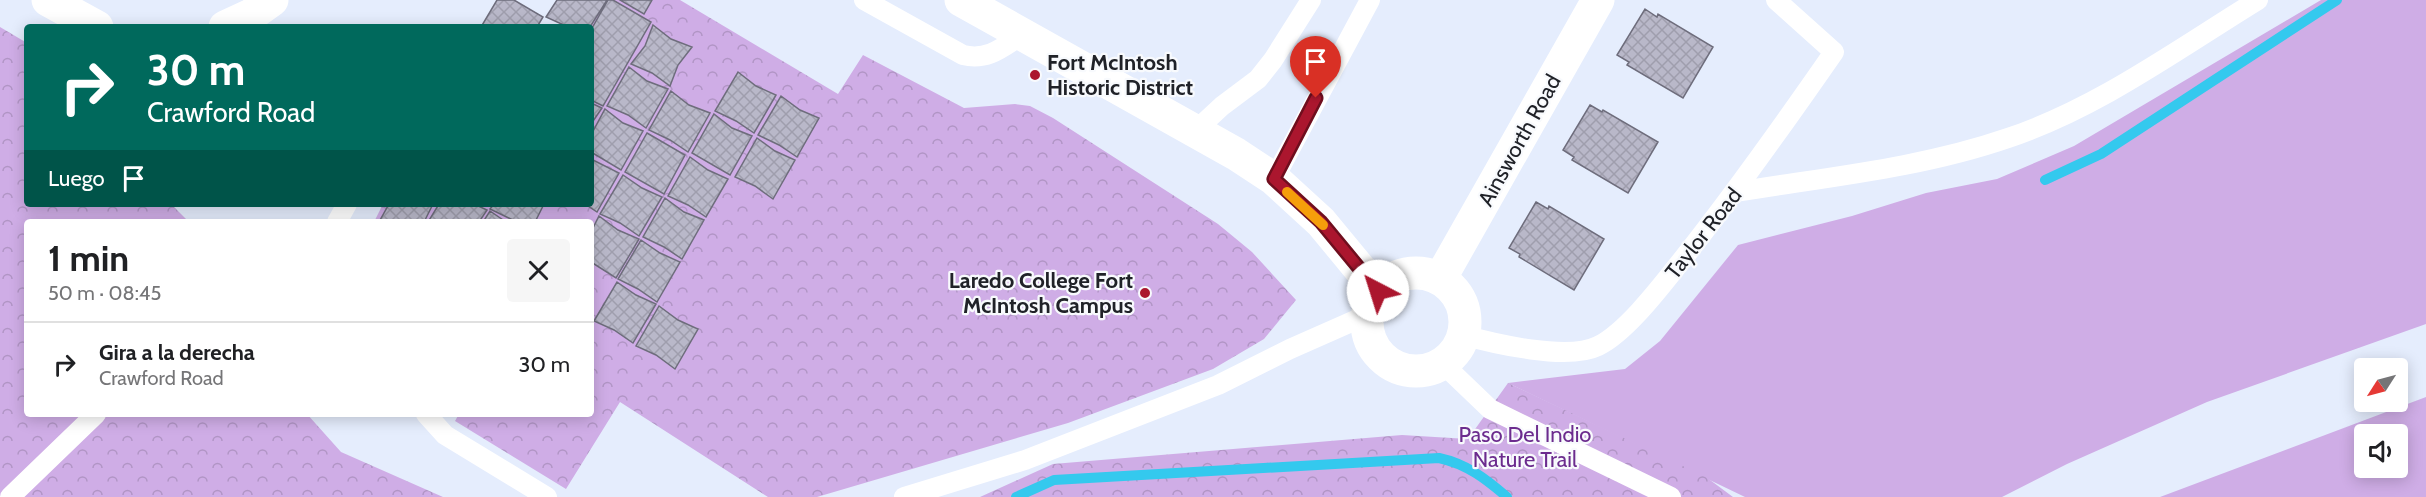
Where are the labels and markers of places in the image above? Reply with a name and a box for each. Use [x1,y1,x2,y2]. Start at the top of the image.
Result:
pin [1290,36,1341,98]
place label: Fort McIntosh Historic District [1047,49,1193,101]
marker: Fort McIntosh Historic District [1028,68,1042,82]
place label: Laredo College Fort McIntosh Campus [949,267,1133,319]
marker: Laredo College Fort McIntosh Campus [1138,286,1152,300]

